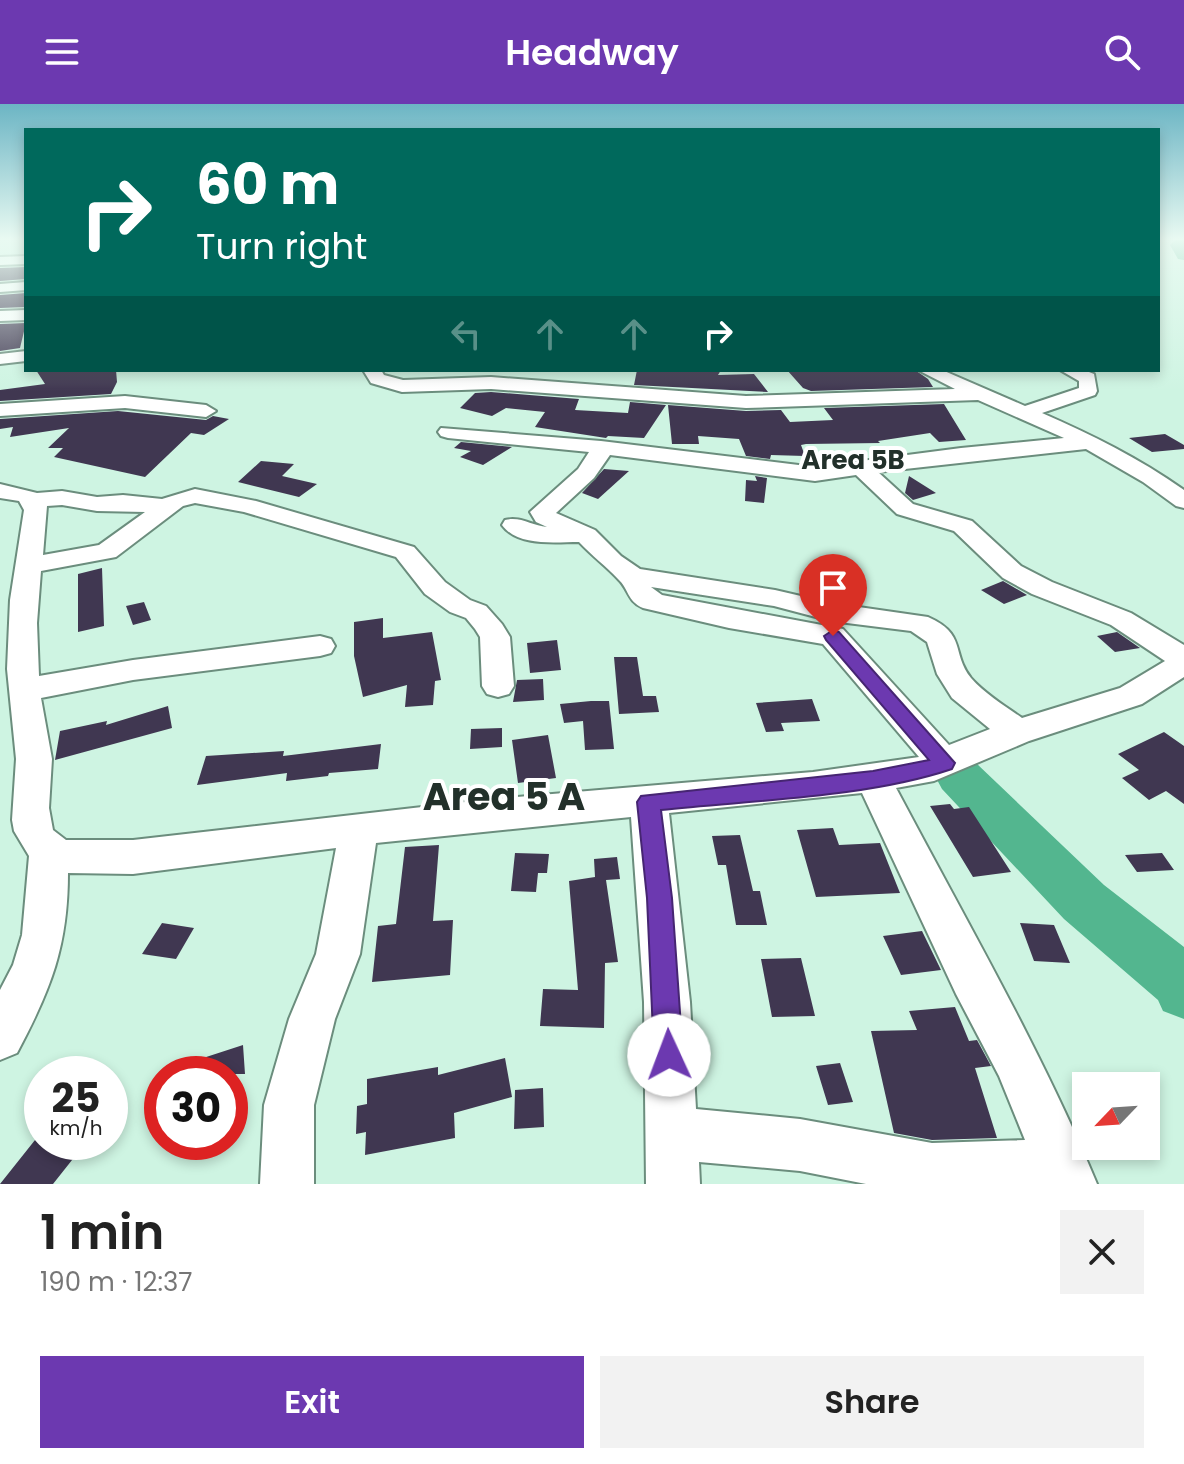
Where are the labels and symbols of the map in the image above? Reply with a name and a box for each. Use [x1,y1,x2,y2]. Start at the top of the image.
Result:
district label: Area 5B [801,442,905,478]
pin [799,554,867,636]
district label: Area 5 A [423,770,585,823]
position arrow [627,1013,711,1097]
speed limit sign: 30 [144,1056,248,1160]
north arrow [1072,1072,1160,1160]

